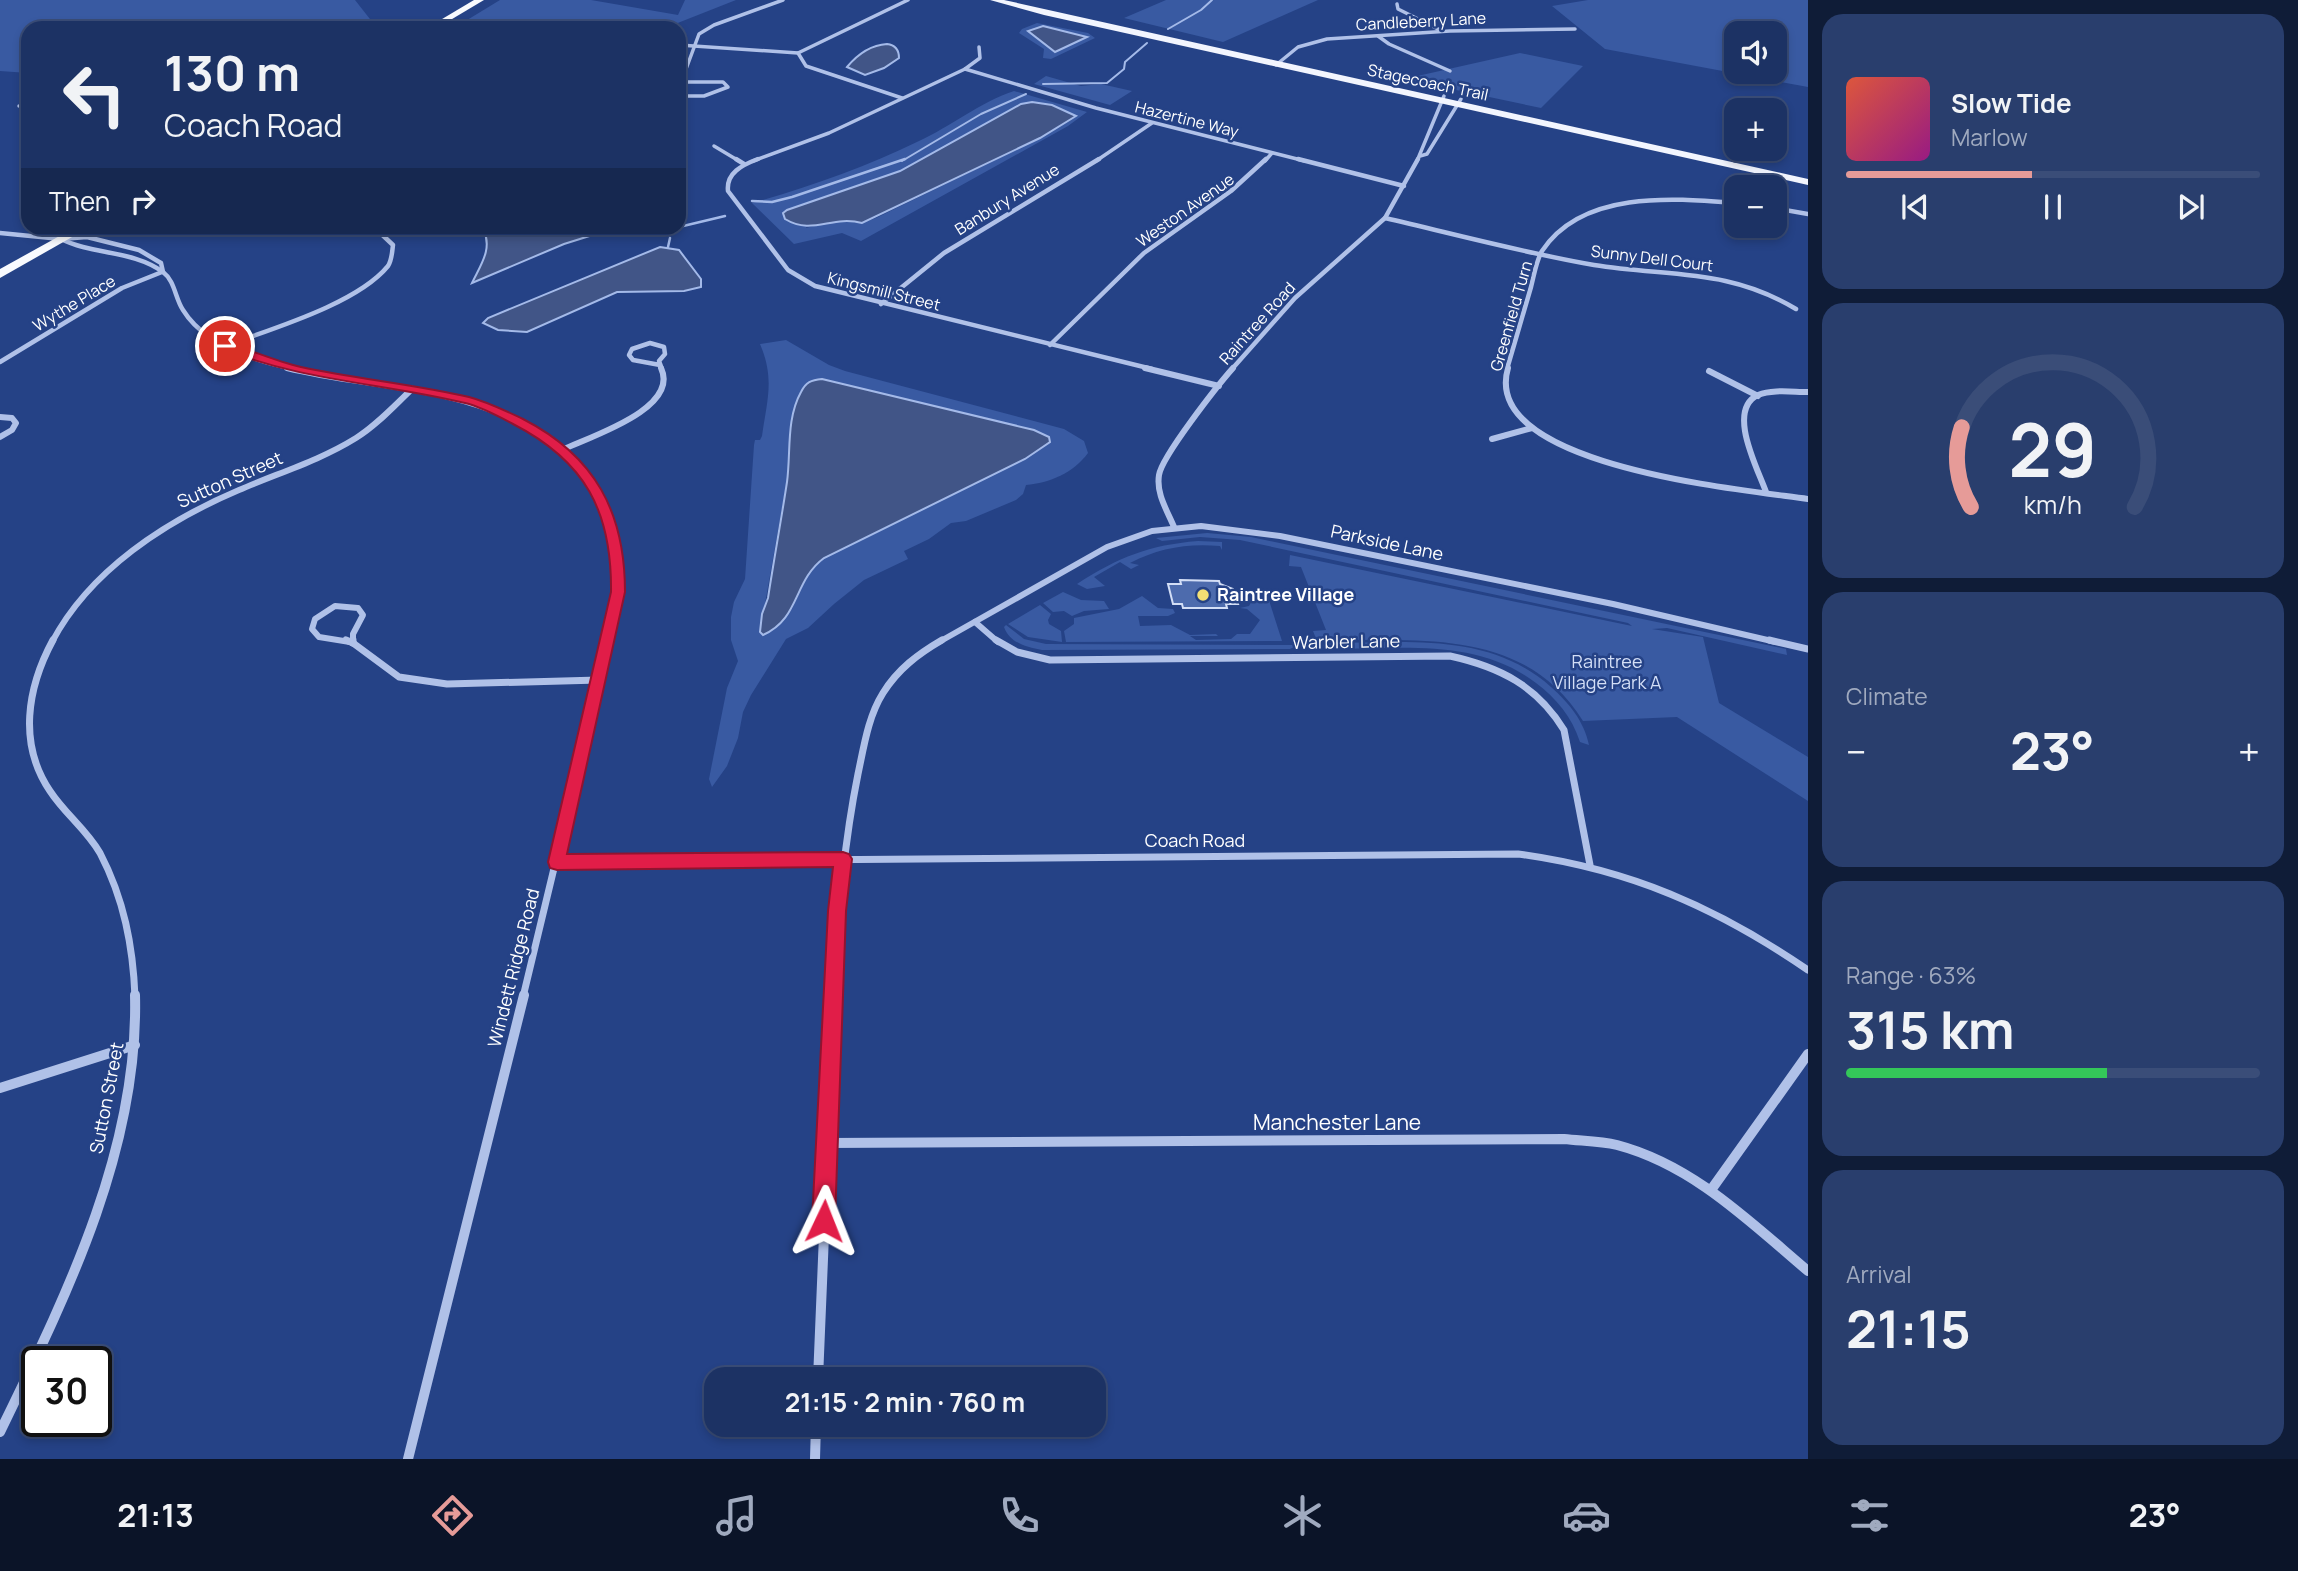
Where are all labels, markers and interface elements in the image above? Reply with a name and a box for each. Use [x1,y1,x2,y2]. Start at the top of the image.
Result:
street label: Candleberry Lane [1355,7,1487,35]
map controls [1724,21,1787,238]
button: sound [1724,21,1787,84]
text: 130 m [164,39,300,106]
icon: left [49,49,140,140]
street label: Stagecoach Trail [1366,58,1490,106]
text: Slow Tide [1951,85,2072,121]
street label: Hazertine Way [1133,95,1242,143]
button: + [1724,98,1787,161]
text: Coach Road [164,103,343,147]
text: Marlow [1951,121,2028,153]
street label: Banbury Avenue [951,158,1063,240]
street label: Weston Avenue [1132,168,1238,252]
button: − [1724,175,1787,238]
icon: right [124,182,162,220]
text: Then [49,183,110,219]
icon: previous [1896,188,1934,226]
icon: pause [2034,188,2072,226]
icon: next [2172,188,2210,226]
street label: Sunny Dell Court [1590,240,1714,276]
street label: Greenfield Turn [1485,258,1537,374]
street label: Kingsmill Street [825,266,943,316]
street label: Wythe Place [29,270,119,336]
street label: Raintree Road [1214,277,1300,369]
pin [195,316,255,376]
icon: arrive [206,327,244,365]
text: 29 [2009,399,2097,499]
street label: Sutton Street [173,445,286,513]
text: km/h [2024,486,2082,521]
street label: Parkside Lane [1329,518,1446,566]
place label: Raintree Village [1217,582,1354,606]
marker: Raintree Village [1195,587,1211,603]
street label: Warbler Lane [1292,628,1400,654]
park label: Raintree Village Park A [1553,649,1662,694]
text: Climate [1846,680,1928,712]
text: 23° [2010,715,2095,786]
text: − [1846,725,1867,777]
text: + [2238,725,2260,777]
street label: Coach Road [1145,828,1245,852]
street label: Windett Ridge Road [482,886,544,1050]
text: Range · 63% [1846,959,1976,991]
text: 315 km [1846,994,2015,1065]
street label: Sutton Street [83,1040,129,1156]
street label: Manchester Lane [1253,1108,1421,1136]
position arrow [787,1184,861,1258]
text: Arrival [1846,1258,1912,1290]
text: 21:15 [1846,1293,1971,1364]
speed limit sign: 30 [21,1346,112,1437]
text: 21:15 · 2 min · 760 m [785,1384,1025,1420]
icon: directions [428,1491,477,1540]
icon: music [712,1491,761,1540]
icon: phone [995,1491,1044,1540]
icon: climate [1278,1491,1327,1540]
icon: car [1562,1491,1611,1540]
icon: filters [1845,1491,1894,1540]
text: 21:13 [117,1493,194,1537]
text: 23° [2129,1493,2181,1537]

